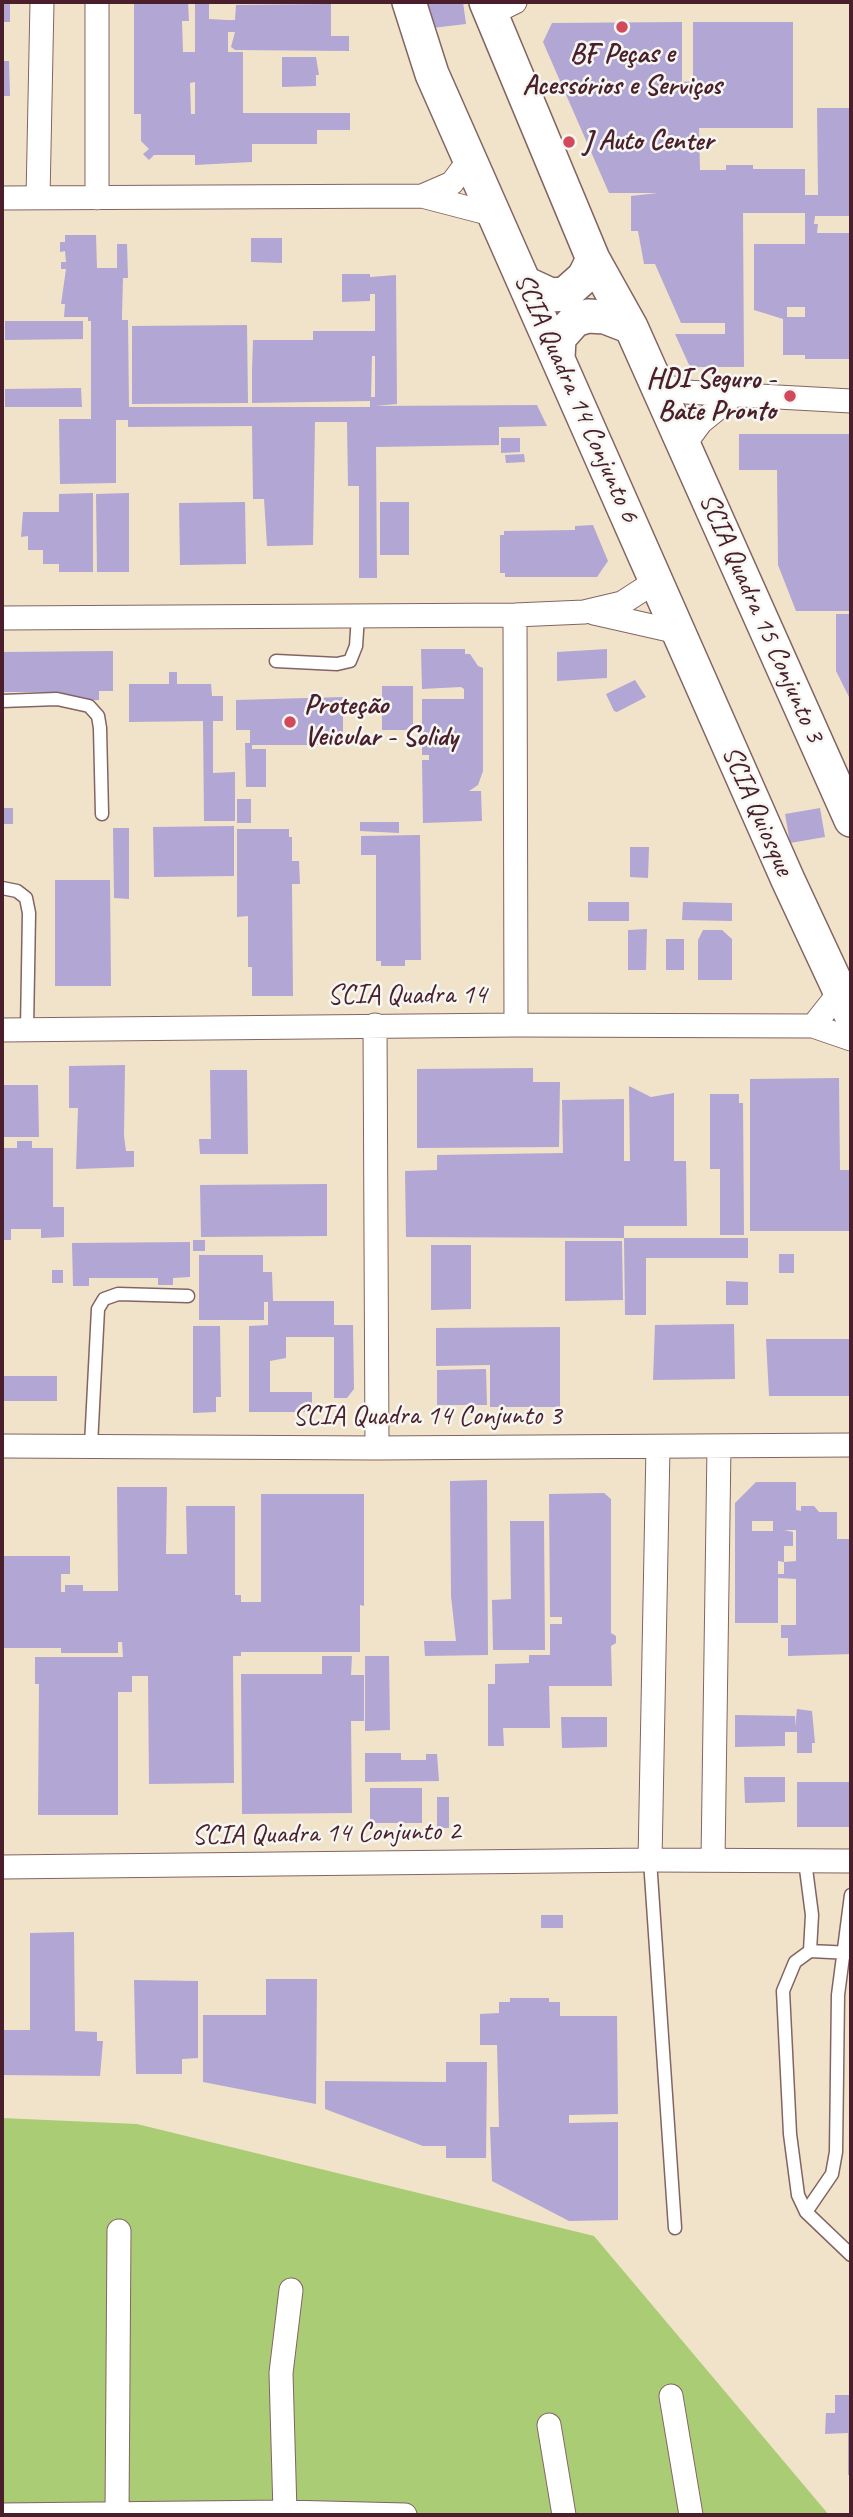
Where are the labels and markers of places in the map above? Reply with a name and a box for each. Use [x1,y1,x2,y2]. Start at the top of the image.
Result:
marker: BF Peças e Acessórios e Serviços [614,19,630,35]
place label: BF Peças e Acessórios e Serviços [522,38,722,104]
place label: J Auto Center [583,125,713,159]
marker: J Auto Center [561,134,577,150]
place label: HDI Seguro - Bate Pronto [646,363,776,429]
marker: HDI Seguro - Bate Pronto [782,388,798,404]
place label: Proteção Veicular - Solidy [304,689,457,755]
marker: Proteção Veicular - Solidy [282,714,298,730]

